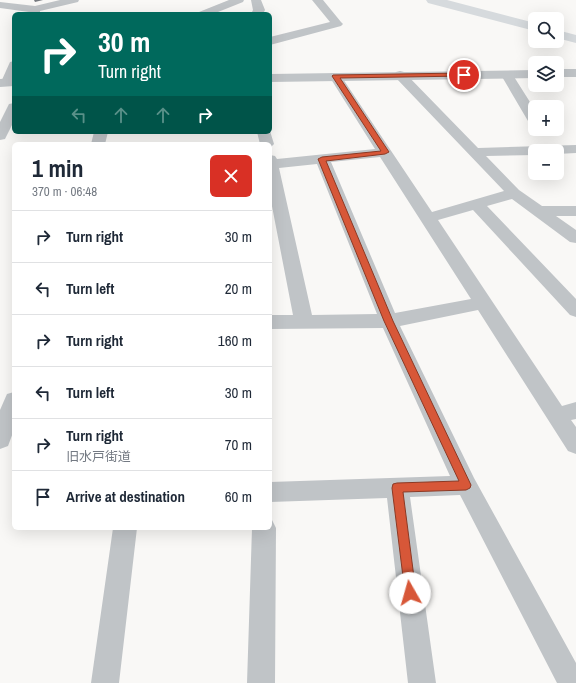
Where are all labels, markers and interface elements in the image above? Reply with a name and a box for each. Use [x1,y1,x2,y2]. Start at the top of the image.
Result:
map controls [528,12,564,180]
button: search [528,12,564,48]
text: 30 m [98,23,150,61]
icon: right [32,28,84,80]
button: layers [528,56,564,92]
pin [447,58,481,92]
text: Turn right [98,59,161,84]
icon: arrive [453,64,475,86]
button: + [528,100,564,136]
icon: left [68,104,90,126]
icon: ahead [110,104,132,126]
icon: ahead [152,104,174,126]
icon: right [194,104,216,126]
button: − [528,144,564,180]
text: 1 min [32,152,83,184]
button: close [210,155,252,197]
text: 370 m · 06:48 [32,183,97,200]
icon: right [32,226,54,248]
text: Turn right [66,226,123,247]
text: 30 m [225,226,252,247]
icon: left [32,278,54,300]
text: Turn left [66,278,114,299]
text: 20 m [225,278,252,299]
icon: right [32,330,54,352]
text: Turn right [66,330,123,351]
text: 160 m [218,330,252,351]
icon: left [32,382,54,404]
text: Turn left [66,382,114,403]
text: 30 m [225,382,252,403]
text: Turn right [66,425,123,446]
icon: right [32,434,54,456]
text: 70 m [225,434,252,455]
text: 旧水戸街道 [66,448,131,465]
icon: arrive [32,486,54,508]
text: Arrive at destination [66,486,185,507]
text: 60 m [225,486,252,507]
position arrow [389,572,431,614]

